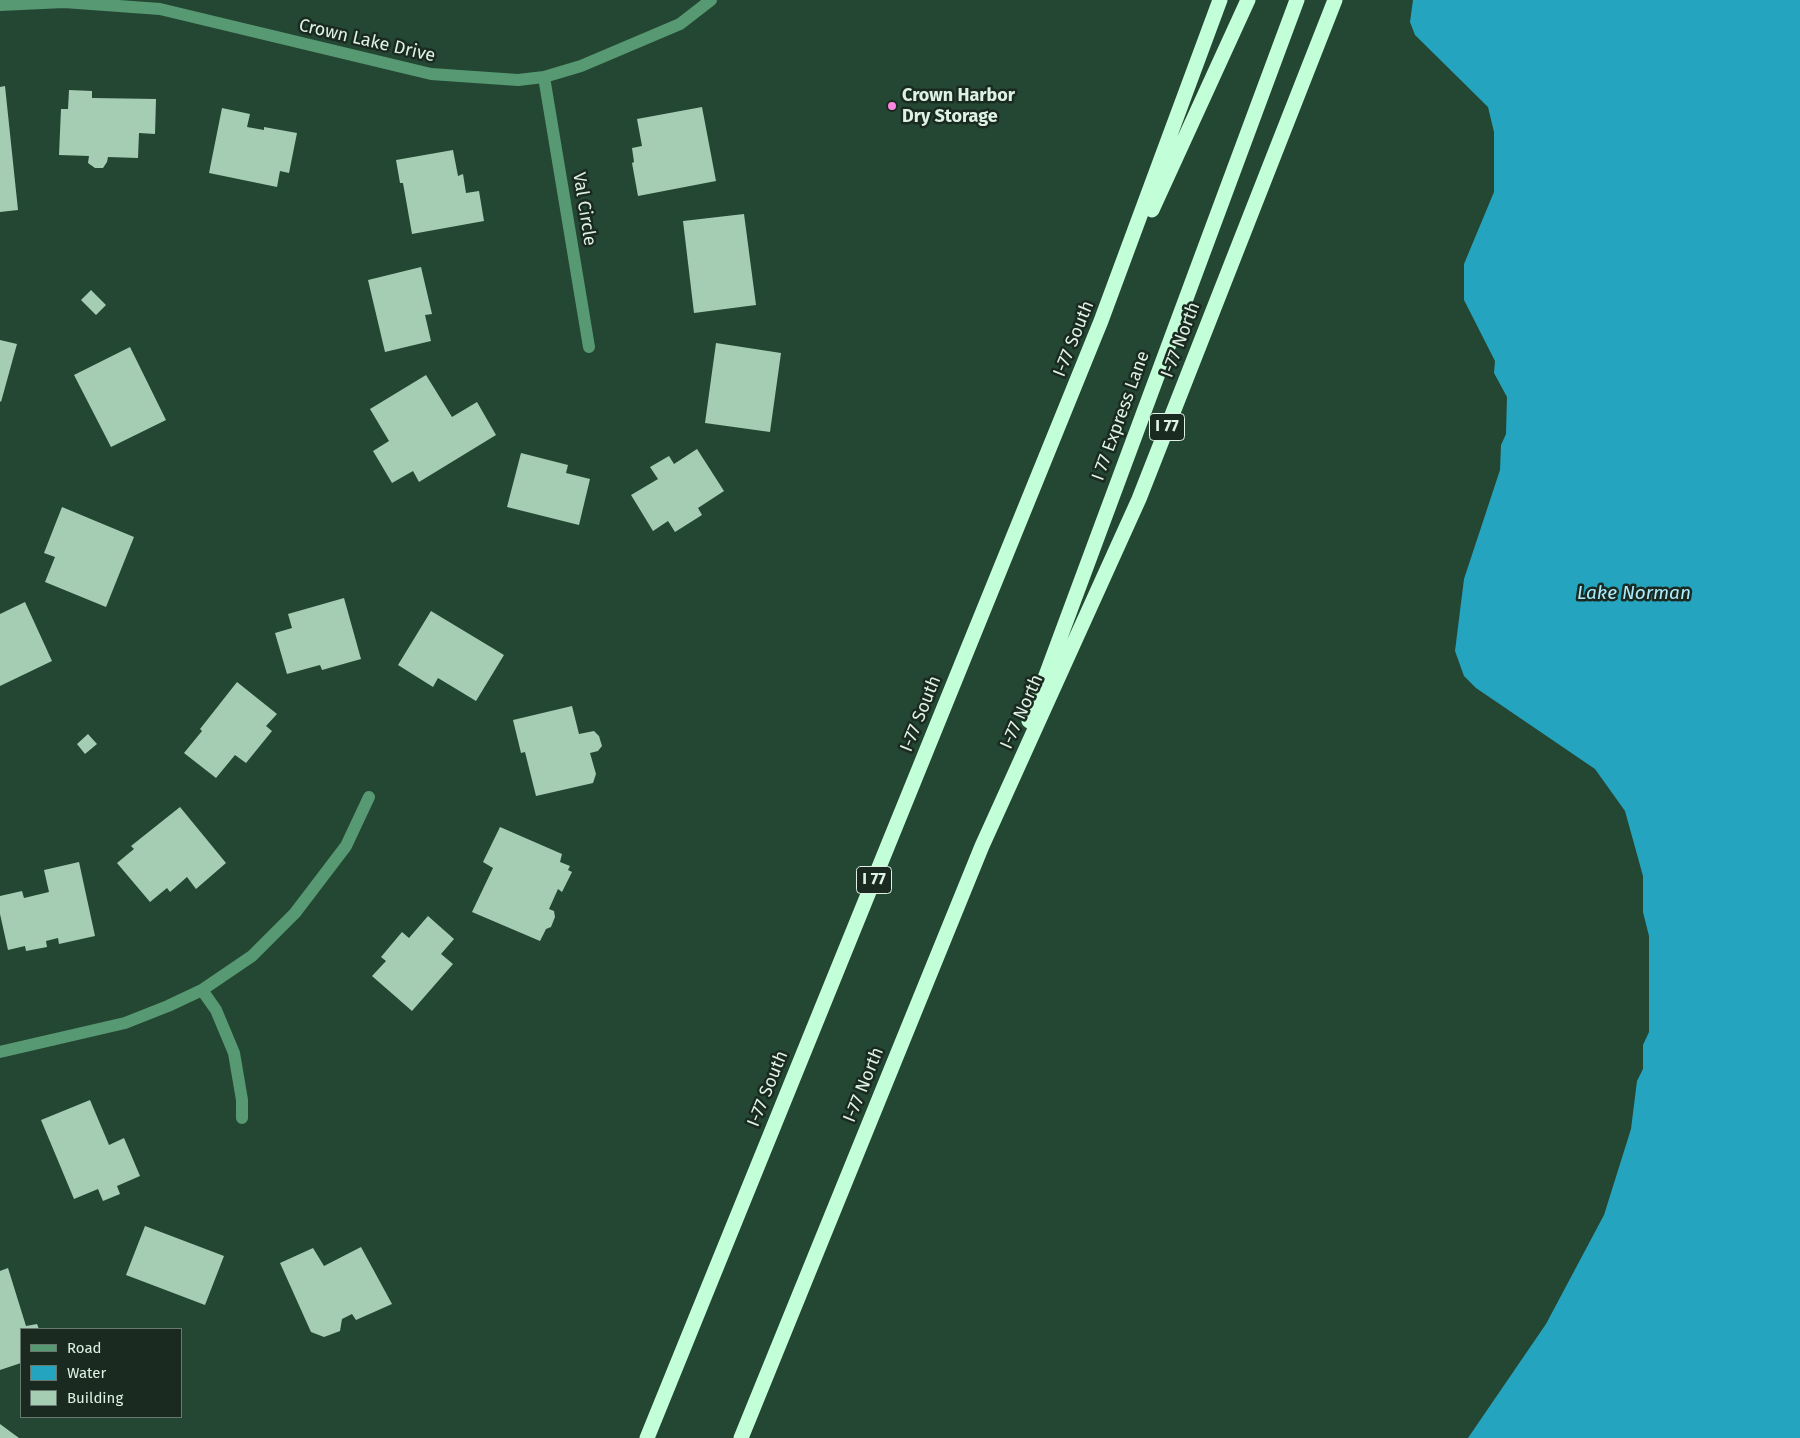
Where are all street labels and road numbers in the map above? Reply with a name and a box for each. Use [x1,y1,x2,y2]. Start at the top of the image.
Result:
street label: Crown Lake Drive [297,15,437,67]
street label: Val Circle [568,171,600,247]
street label: I-77 South [1049,298,1099,380]
street label: I-77 North [1157,299,1205,381]
street label: I 77 Express Lane [1088,348,1154,484]
road number: I 77 [1150,414,1184,441]
street label: I-77 North [996,672,1048,752]
street label: I-77 South [896,673,946,755]
road number: I 77 [856,866,892,894]
street label: I-77 North [839,1044,889,1126]
street label: I-77 South [743,1048,793,1130]

